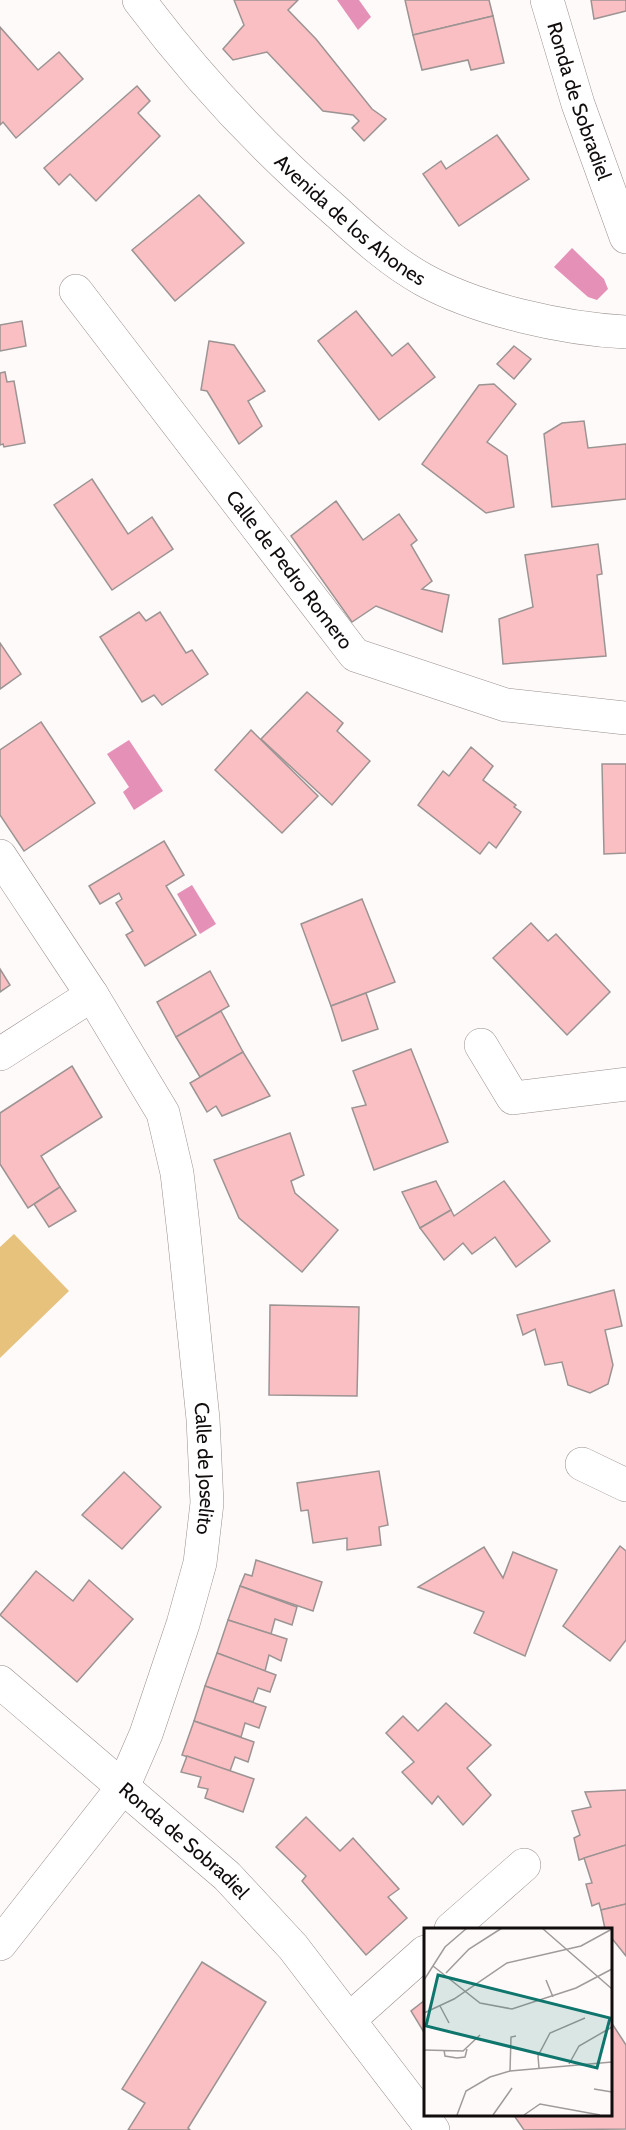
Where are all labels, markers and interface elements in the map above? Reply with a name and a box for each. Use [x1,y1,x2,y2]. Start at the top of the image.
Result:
street label: Ronda de Sobradiel [542,19,617,184]
street label: Avenida de los Ahones [270,149,430,290]
street label: Calle de Pedro Romero [221,485,358,654]
street label: Calle de Joselito [189,1401,219,1536]
street label: Ronda de Sobradiel [114,1777,254,1904]
inset map [424,1928,611,2115]

